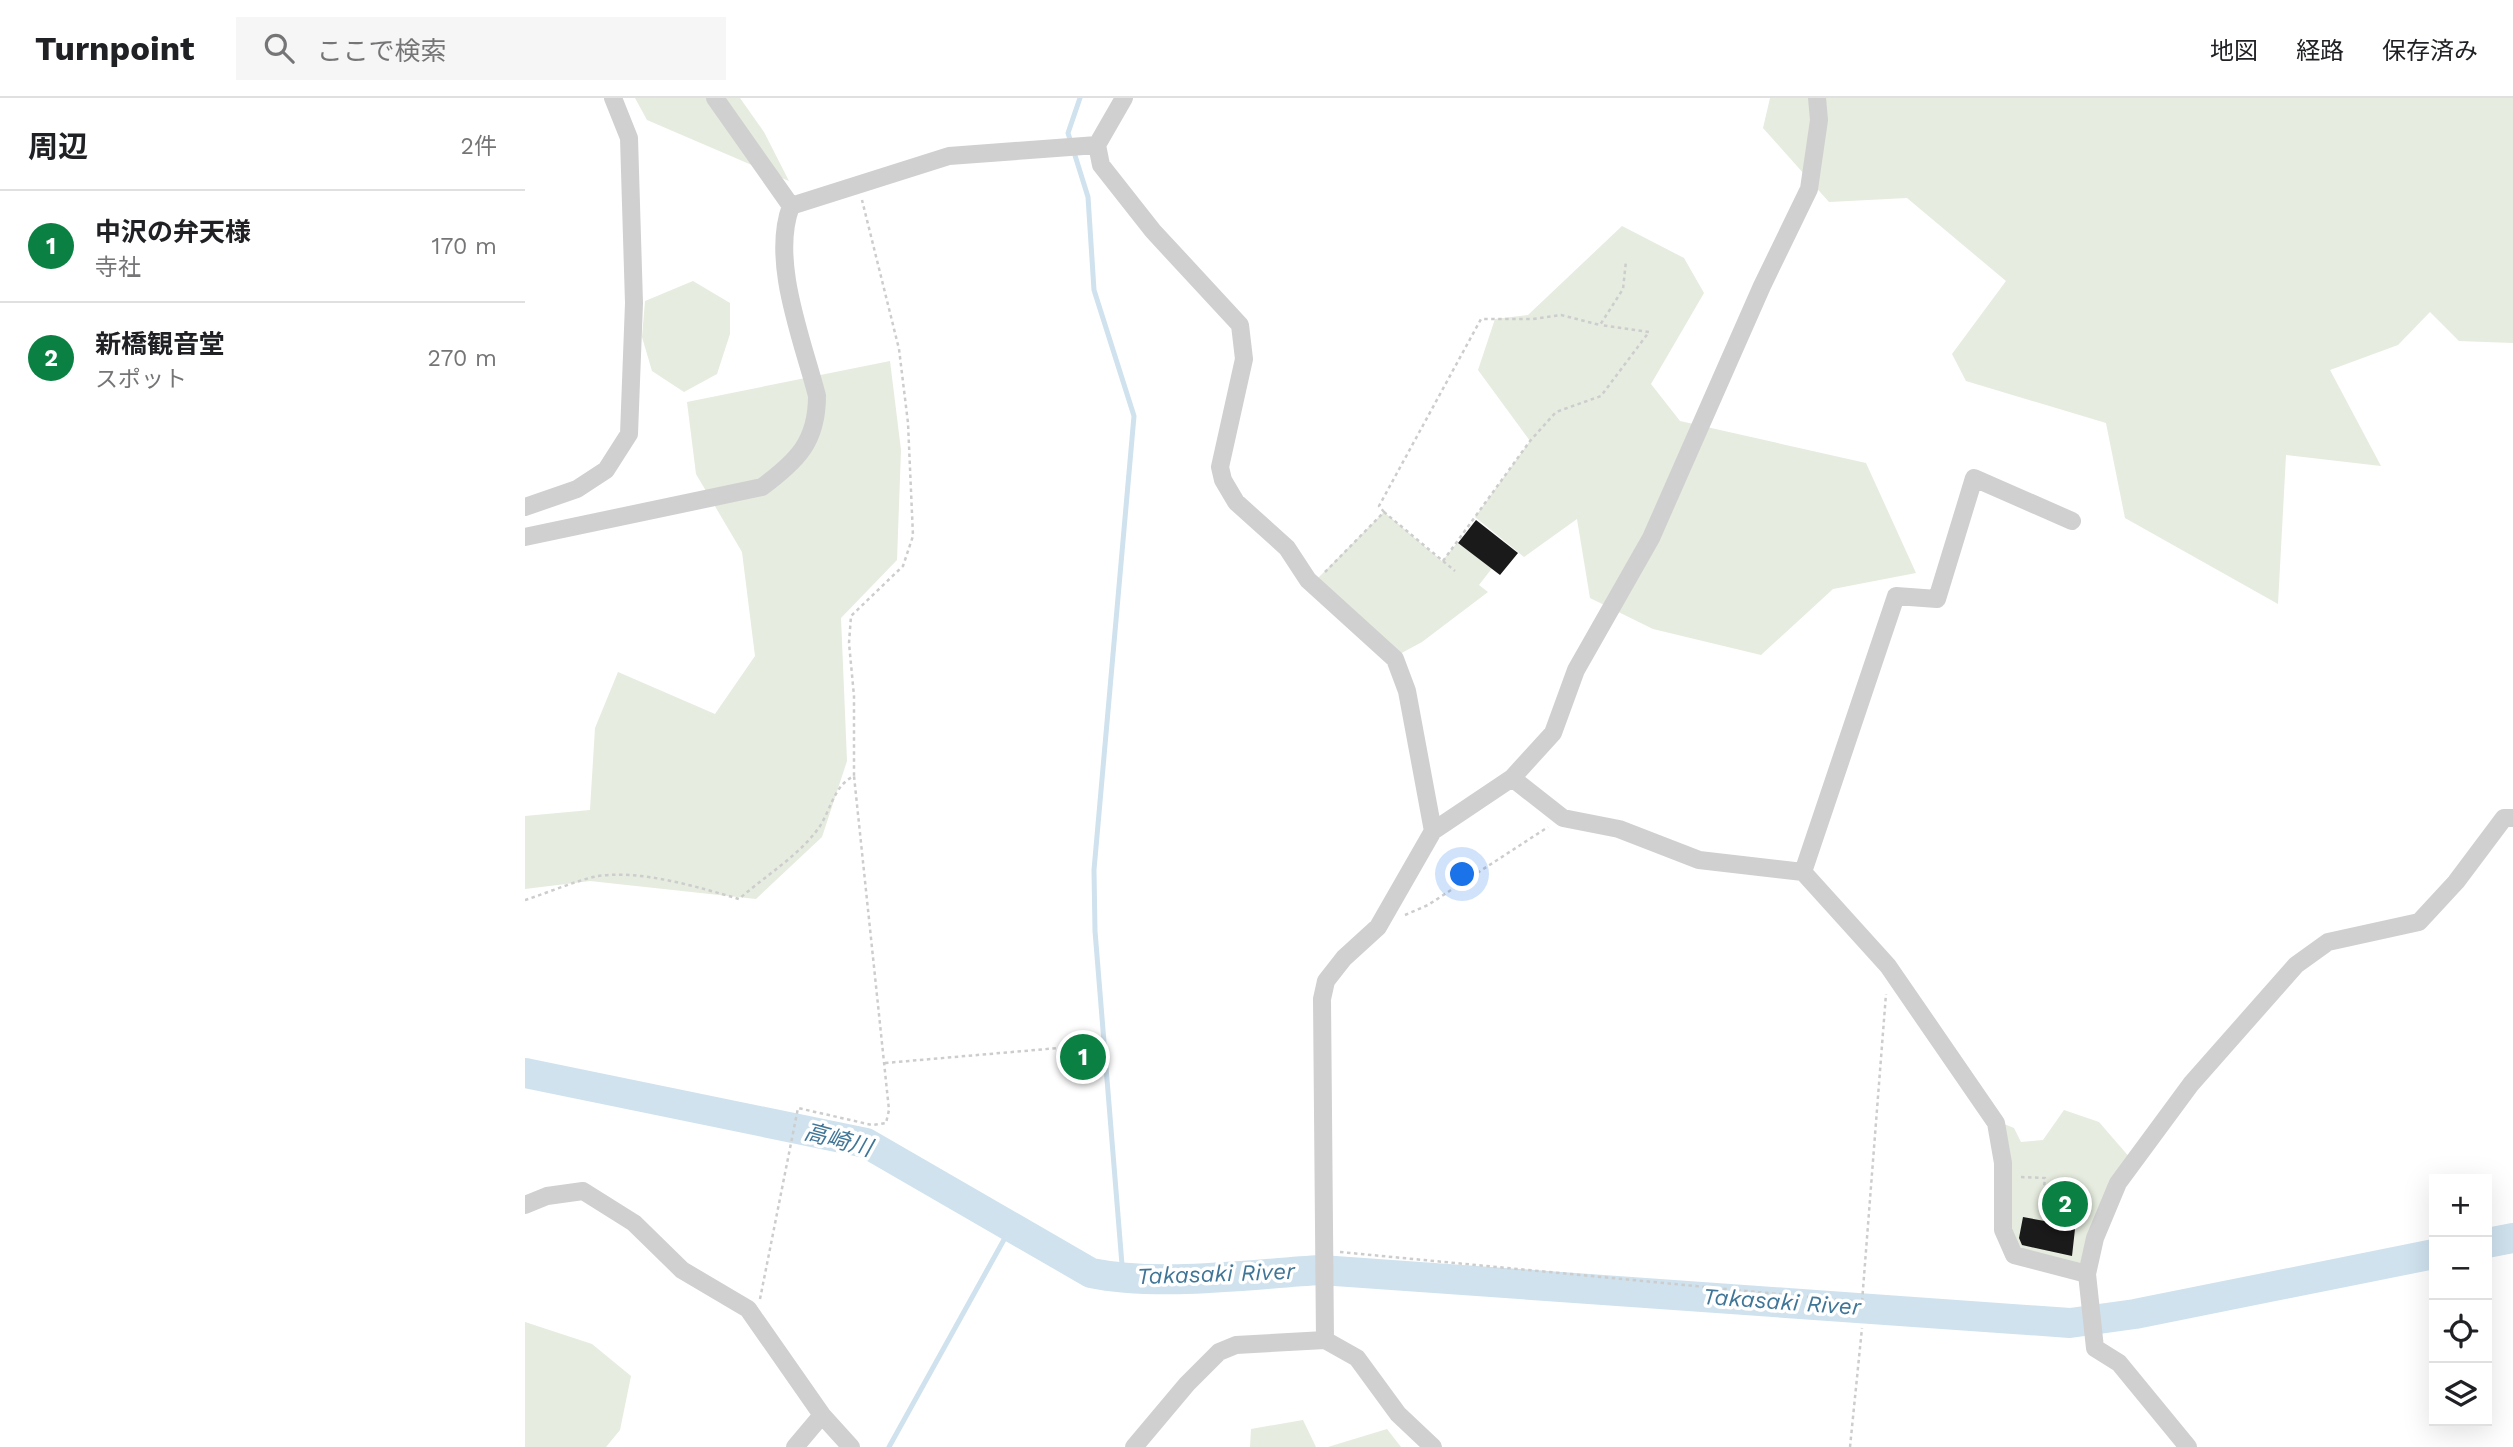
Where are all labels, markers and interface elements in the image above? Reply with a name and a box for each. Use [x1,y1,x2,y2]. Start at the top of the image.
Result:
search box [236,17,726,80]
text: Turnpoint [35,29,194,68]
icon: search [260,29,298,67]
text: ここで検索 [316,36,446,66]
text: 地図 [2210,37,2258,65]
text: 経路 [2296,37,2344,65]
text: 保存済み [2382,37,2478,65]
text: 周辺 [28,129,88,164]
text: 2件 [461,133,497,160]
text: 中沢の弁天様 [95,217,251,247]
text: 1 [46,233,56,260]
text: 170 m [432,233,497,260]
text: 寺社 [95,254,141,281]
text: 新橋観音堂 [95,329,225,359]
text: 2 [44,345,58,372]
text: 270 m [428,345,497,372]
text: スポット [95,366,187,393]
your location [1445,857,1479,891]
pin: 1 [1060,1031,1106,1083]
water label: 高崎川 [801,1118,878,1163]
map controls [2429,1174,2492,1426]
button: + [2429,1174,2492,1237]
pin: 2 [2042,1178,2088,1230]
button: − [2429,1237,2492,1300]
water label: Takasaki River [1136,1258,1297,1290]
water label: Takasaki River [1702,1283,1863,1321]
button: locate [2429,1300,2492,1363]
button: layers [2429,1363,2492,1426]

